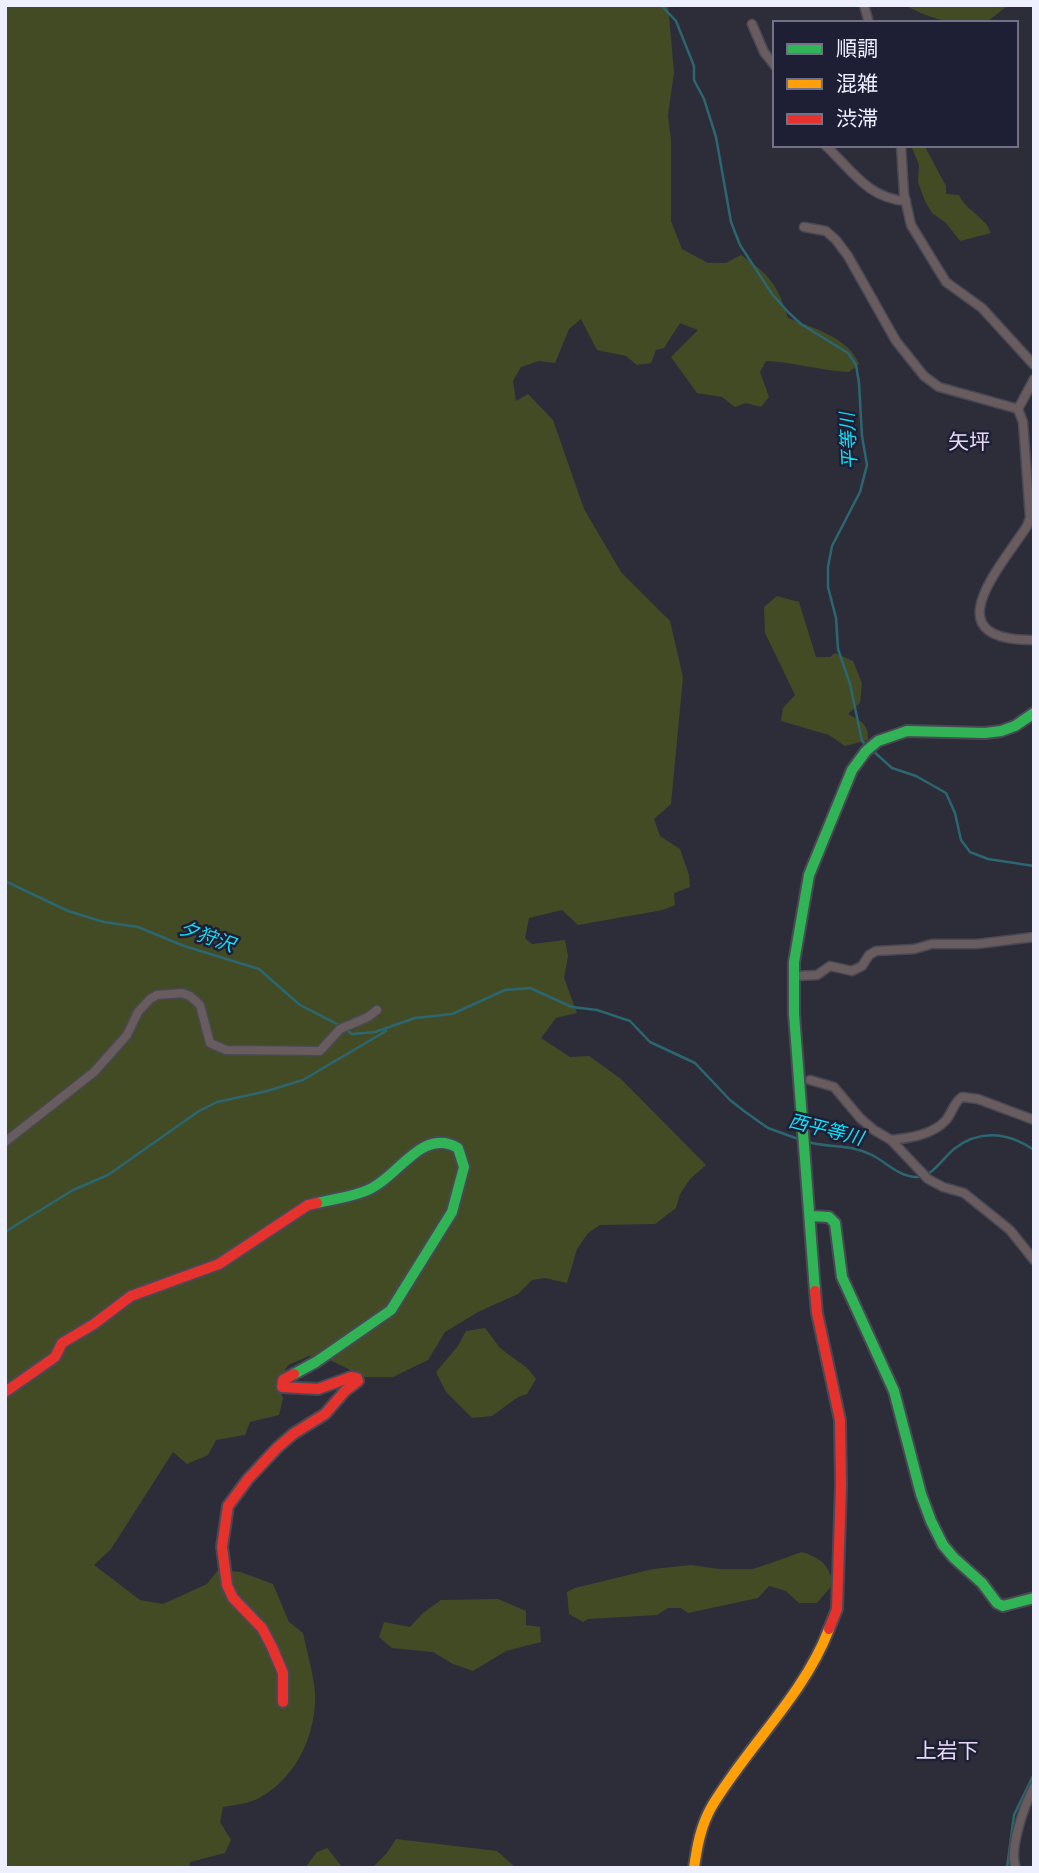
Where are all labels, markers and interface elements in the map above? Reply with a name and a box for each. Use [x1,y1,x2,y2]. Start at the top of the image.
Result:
legend [773,21,1018,147]
text: 順調 [836,36,878,60]
text: 混雑 [836,71,878,95]
text: 渋滞 [836,106,878,130]
water label: 平等川 [835,410,860,470]
district label: 矢坪 [948,429,990,453]
water label: 夕狩沢 [176,916,240,957]
water label: 西平等川 [786,1109,867,1149]
district label: 上岩下 [916,1738,979,1762]

